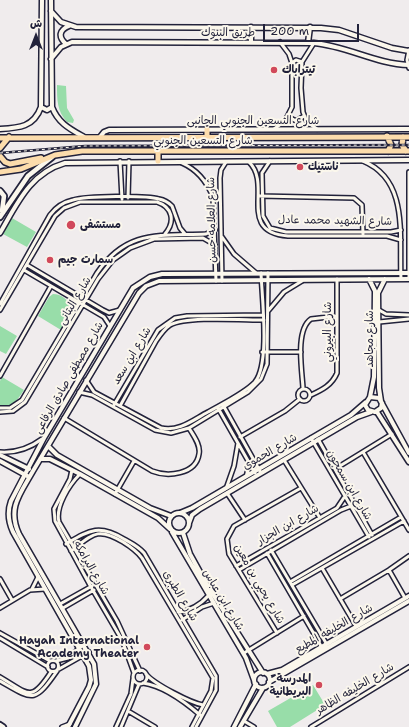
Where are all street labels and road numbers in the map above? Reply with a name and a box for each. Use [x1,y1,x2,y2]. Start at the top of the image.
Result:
street label: طريق البنوك [201,26,255,40]
street label: شارع التسعين الجنوبي الجانبى [187,114,319,128]
street label: شارع التسعين الجنوبي [154,134,252,148]
street label: شارع العلامه حسن [205,177,219,263]
street label: شارع الشهيد محمد عادل [278,213,392,229]
street label: شارع البتانى [56,275,94,327]
street label: شارع البيروني [321,302,335,362]
street label: شارع مجاهد [363,311,377,367]
street label: شارع مصطفى صادق الرفاعى [31,320,107,436]
street label: شارع ابن سعد [110,325,154,387]
street label: شارع الحموي [240,431,300,473]
street label: شارع ابن سمجون [324,447,374,523]
street label: شارع ابن الجزار [255,502,321,548]
street label: شارع البرامكه [70,539,112,597]
street label: شارع يحيي بن معين [231,542,287,626]
street label: شارع ابن عباس [200,567,246,633]
street label: شارع الطبرى [160,568,200,624]
street label: شارع الخليفه المطيع [293,601,375,657]
street label: شارع الخليفه الظاهر [314,661,396,717]

